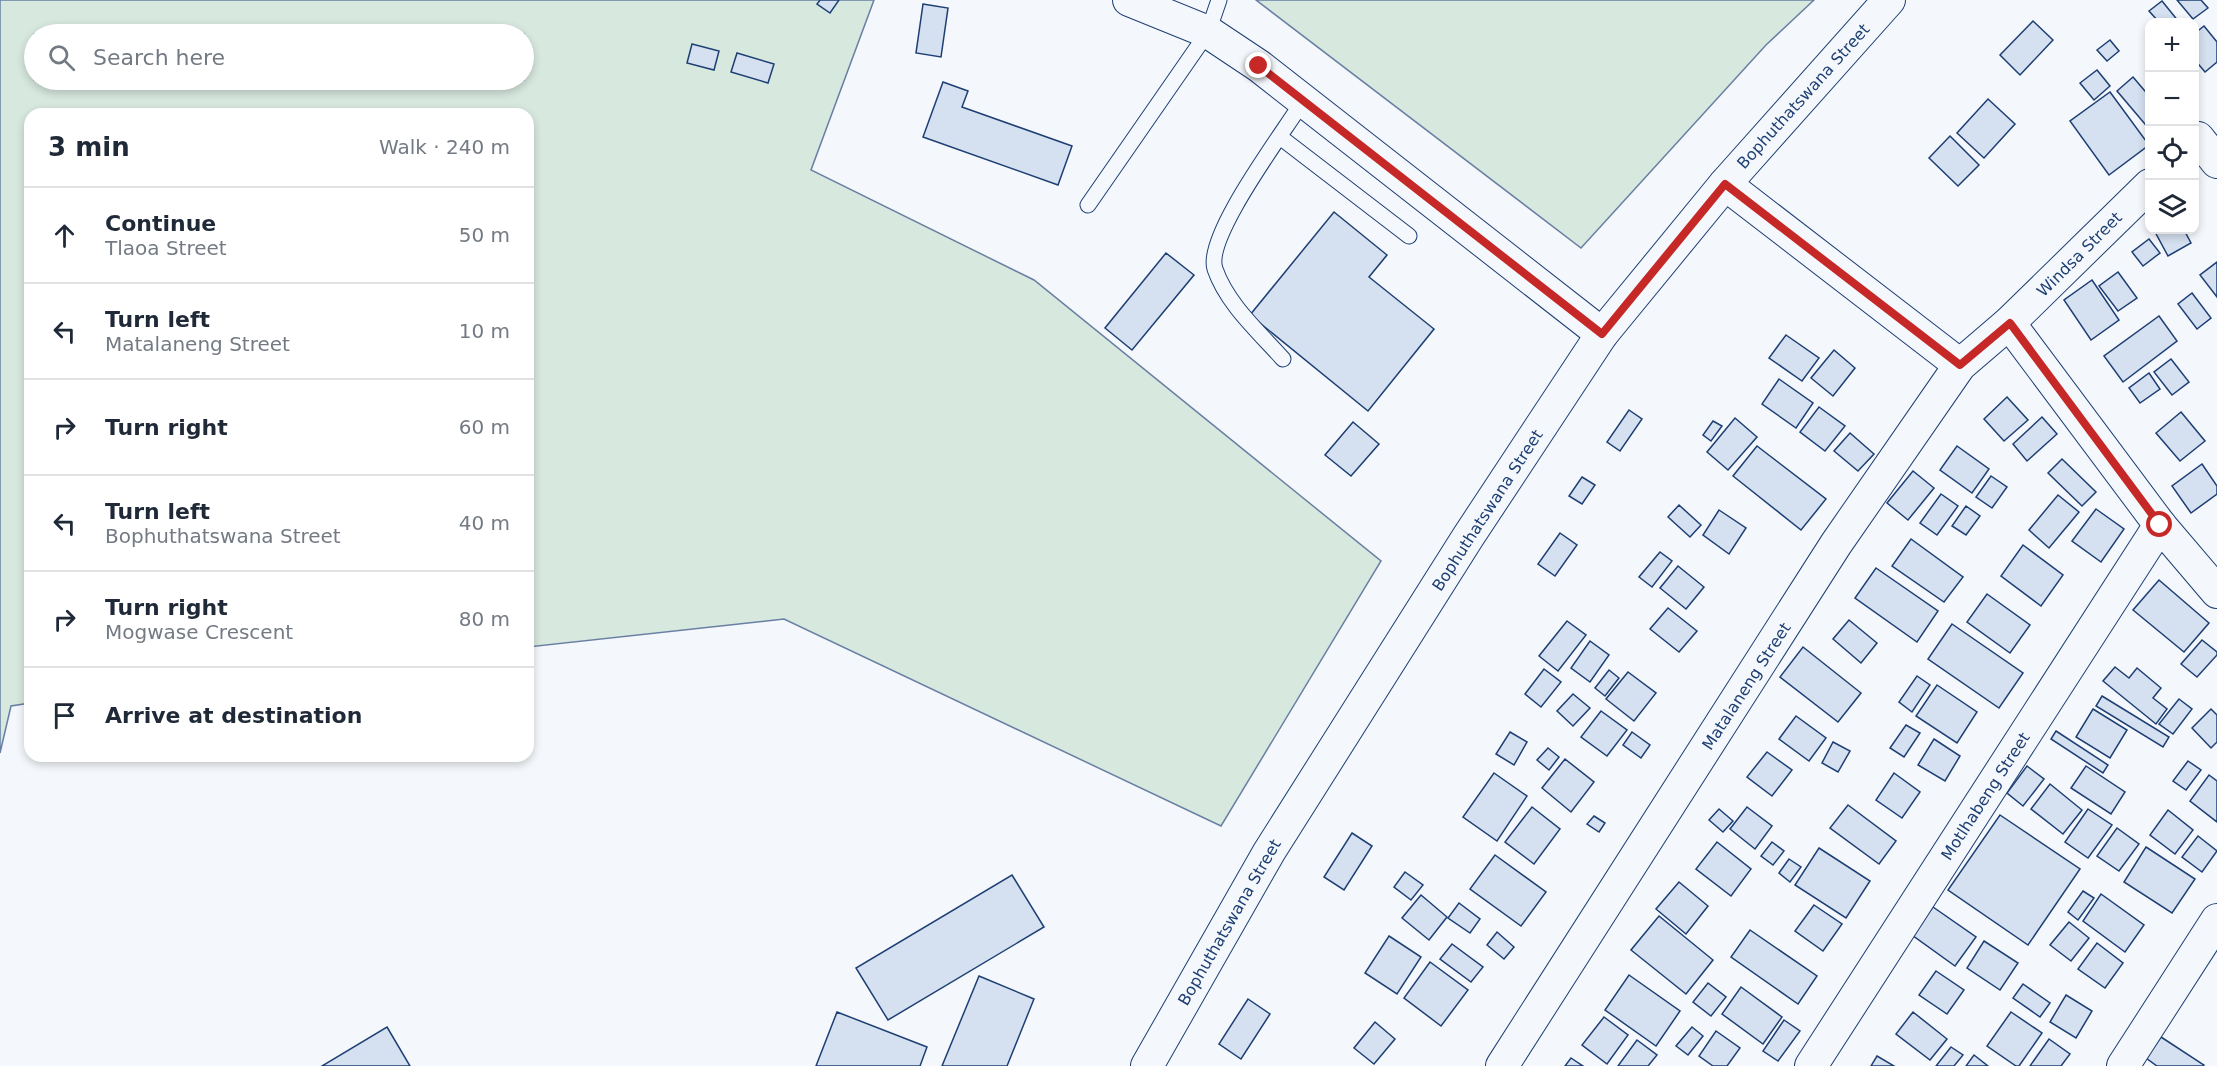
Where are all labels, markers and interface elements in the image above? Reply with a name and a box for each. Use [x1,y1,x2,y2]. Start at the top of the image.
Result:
map controls [2145,18,2199,234]
button: + [2145,18,2199,72]
street label: Bophuthatswana Street [1733,20,1874,173]
search box [24,24,534,90]
icon: search [45,41,78,74]
text: Search here [93,45,225,70]
route end [1245,52,1271,78]
button: − [2145,72,2199,126]
button: locate [2145,126,2199,180]
text: 3 min [48,132,130,162]
text: Walk · 240 m [379,135,510,159]
button: layers [2145,180,2199,234]
street label: Windsa Street [2033,208,2126,301]
text: Continue [105,211,216,236]
icon: ahead [48,219,81,252]
text: 50 m [459,223,510,247]
text: Tlaoa Street [105,236,227,260]
text: Turn left [105,307,210,332]
icon: left [48,315,81,348]
text: 10 m [459,319,510,343]
text: Matalaneng Street [105,332,290,356]
icon: right [48,411,81,444]
text: Turn right [105,415,228,440]
text: 60 m [459,415,510,439]
street label: Bophuthatswana Street [1428,426,1547,595]
text: Turn left [105,499,210,524]
icon: left [48,507,81,540]
text: 40 m [459,511,510,535]
route start [2146,511,2172,537]
text: Bophuthatswana Street [105,524,341,548]
text: Turn right [105,595,228,620]
icon: right [48,603,81,636]
text: 80 m [459,607,510,631]
street label: Matalaneng Street [1698,619,1795,753]
text: Mogwase Crescent [105,620,293,644]
icon: arrive [48,699,81,732]
text: Arrive at destination [105,703,362,728]
street label: Motlhabeng Street [1937,729,2034,864]
street label: Bophuthatswana Street [1174,836,1285,1009]

